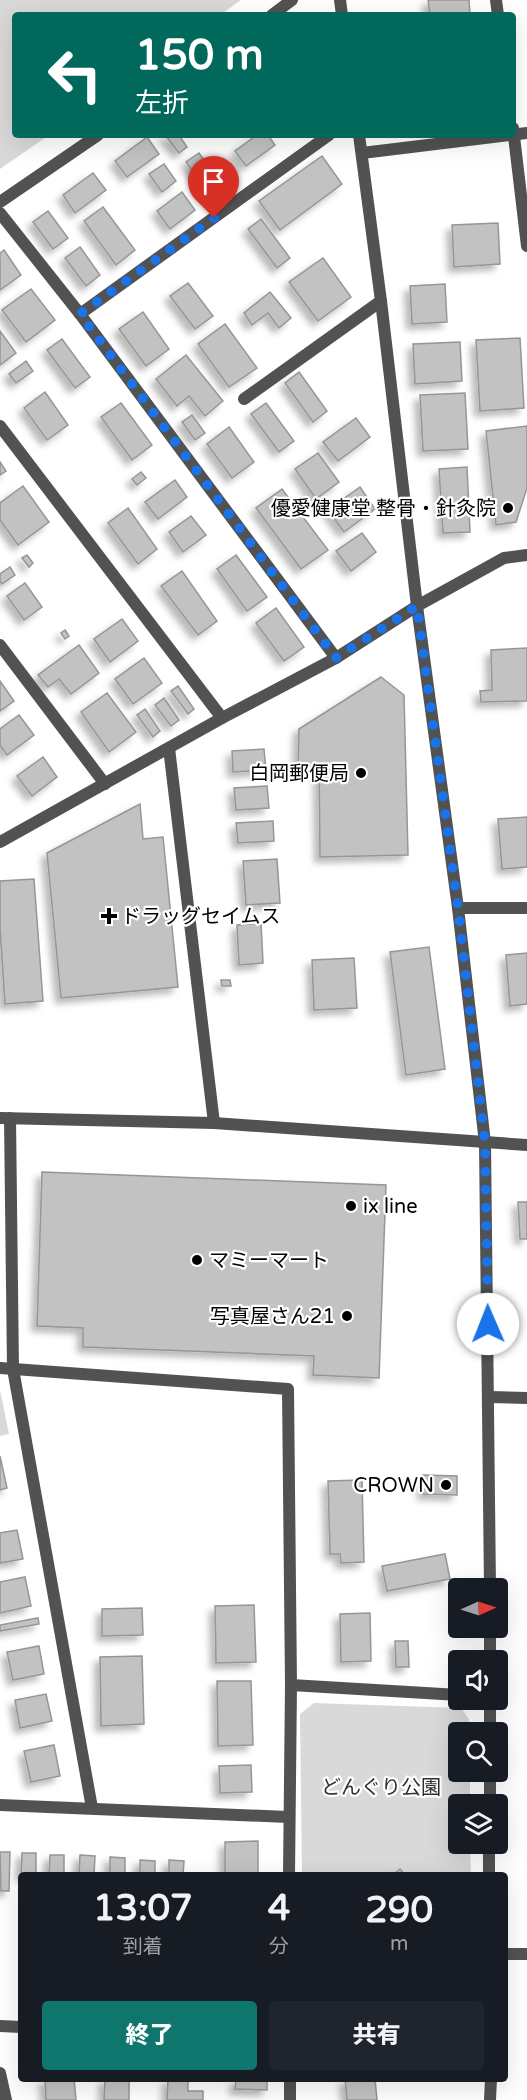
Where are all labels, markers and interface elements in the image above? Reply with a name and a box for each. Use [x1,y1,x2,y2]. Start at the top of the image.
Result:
text: 150 m [135,30,264,81]
icon: left [36,36,114,114]
text: 左折 [135,87,189,120]
pin [188,156,239,218]
icon: arrive [197,165,230,198]
place label: 優愛健康堂 整骨・針灸院 [271,497,496,521]
marker: 優愛健康堂 整骨・針灸院 [501,501,515,515]
place label: 白岡郵便局 [249,762,349,786]
marker: 白岡郵便局 [354,766,368,780]
place label: ドラッグセイムス [121,905,281,929]
marker: ドラッグセイムス [102,909,116,923]
place label: ix line [363,1195,417,1219]
marker: ix line [344,1199,358,1213]
place label: マミーマート [209,1249,329,1273]
marker: マミーマート [190,1253,204,1267]
position arrow [456,1292,520,1356]
place label: 写真屋さん21 [210,1305,335,1329]
marker: 写真屋さん21 [340,1309,354,1323]
place label: CROWN [353,1474,434,1498]
marker: CROWN [439,1478,453,1492]
north arrow [448,1578,508,1638]
map controls [448,1578,508,1854]
button: sound [448,1650,508,1710]
button: search [448,1722,508,1782]
park label: どんぐり公園 [321,1776,441,1800]
button: layers [448,1794,508,1854]
text: 13:07 [93,1887,193,1930]
text: 4 [268,1887,290,1930]
text: 290 [365,1889,433,1932]
text: m [390,1932,408,1956]
text: 到着 [123,1935,163,1959]
text: 分 [269,1935,289,1959]
button: 終了 [42,2001,257,2070]
button: 共有 [269,2001,484,2070]

